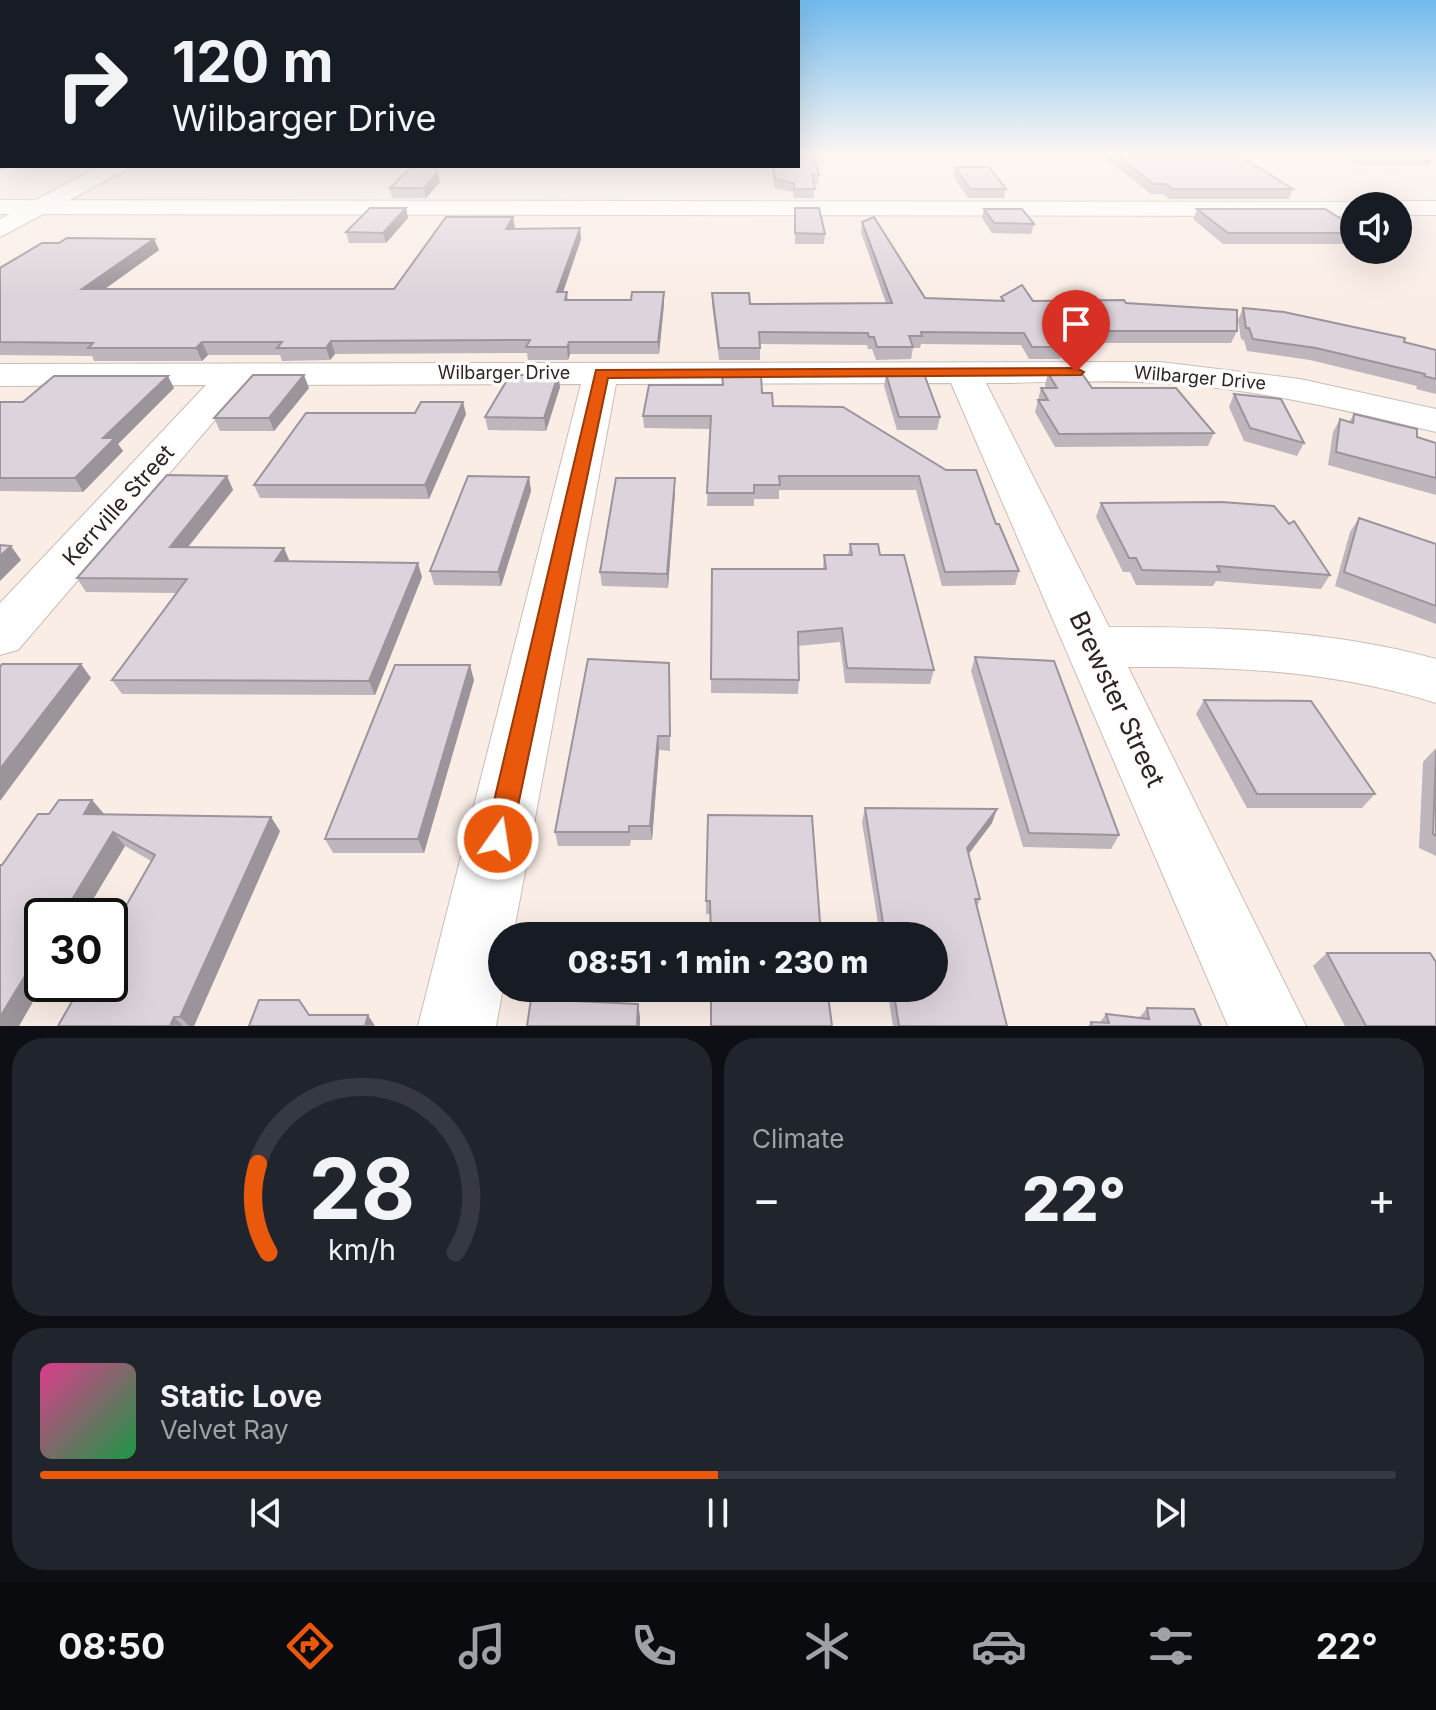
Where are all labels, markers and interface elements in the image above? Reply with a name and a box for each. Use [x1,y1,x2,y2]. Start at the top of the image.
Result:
text: 120 m [172,28,334,96]
icon: right [40,32,144,136]
text: Wilbarger Drive [172,96,437,140]
map controls [1340,192,1412,264]
button: sound [1340,192,1412,264]
pin [1042,290,1110,372]
icon: arrive [1054,302,1098,346]
street label: Wilbarger Drive [1133,361,1267,394]
street label: Wilbarger Drive [438,362,570,383]
street label: Kerrville Street [57,439,179,571]
street label: Brewster Street [1063,606,1172,791]
position arrow [456,797,540,881]
speed limit sign: 30 [24,898,128,1002]
text: 08:51 · 1 min · 230 m [568,944,868,980]
text: Climate [752,1123,844,1154]
text: 28 [309,1138,415,1239]
text: 22° [1022,1163,1126,1235]
text: − [752,1172,781,1226]
text: + [1367,1172,1396,1226]
text: km/h [328,1232,396,1267]
text: Static Love [160,1378,322,1414]
text: Velvet Ray [160,1414,289,1445]
icon: previous [244,1491,288,1535]
icon: pause [696,1491,740,1535]
icon: next [1148,1491,1192,1535]
icon: directions [282,1618,338,1674]
icon: music [454,1618,510,1674]
icon: phone [626,1618,682,1674]
icon: climate [799,1618,855,1674]
icon: car [971,1618,1027,1674]
icon: filters [1143,1618,1199,1674]
text: 08:50 [58,1624,165,1668]
text: 22° [1316,1624,1378,1668]

